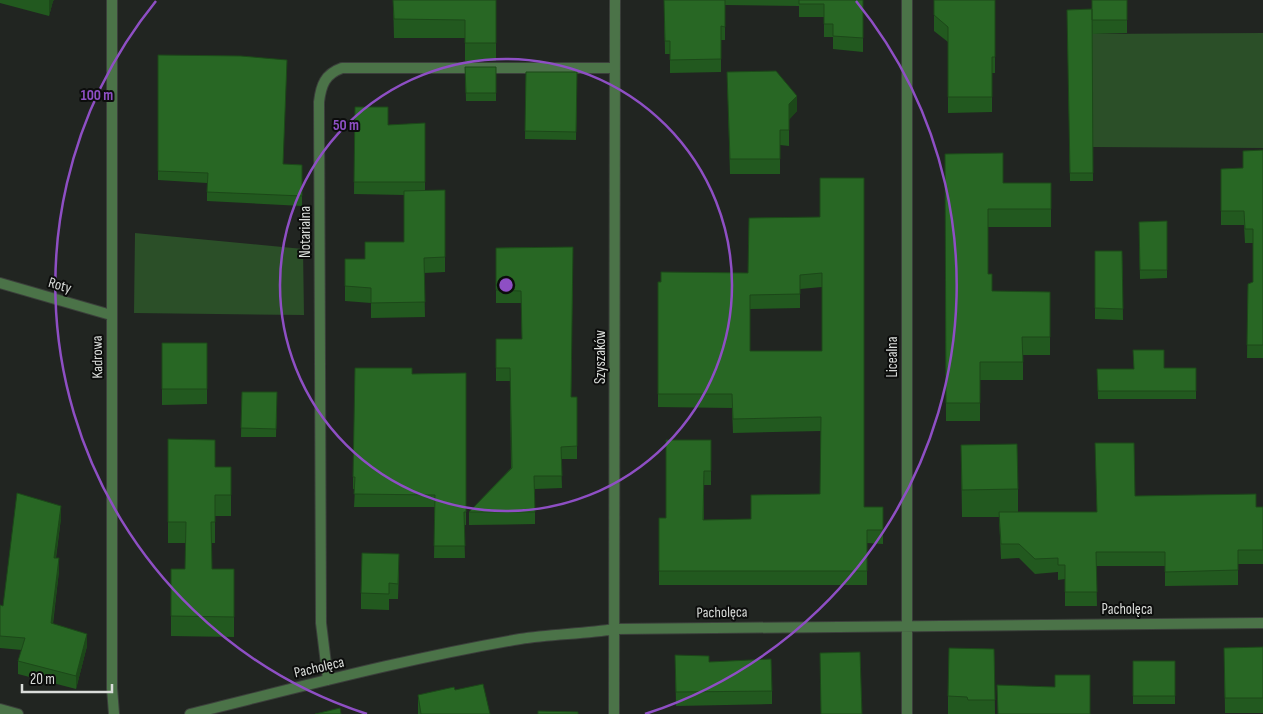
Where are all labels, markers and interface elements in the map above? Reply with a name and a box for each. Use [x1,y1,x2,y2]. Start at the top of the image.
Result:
text: 100 m [81,86,113,105]
text: 50 m [333,116,359,135]
street label: Notarialna [296,206,315,258]
street label: Roty [46,273,74,298]
centre of rings [497,276,515,294]
street label: Szyszaków [591,329,610,384]
street label: Kadrowa [88,335,107,379]
street label: Licealna [883,336,902,378]
street label: Pacholęca [1102,600,1153,619]
street label: Pacholęca [696,603,748,622]
street label: Pacholęca [292,652,346,682]
scale bar [22,662,112,694]
text: 20 m [30,670,55,689]

